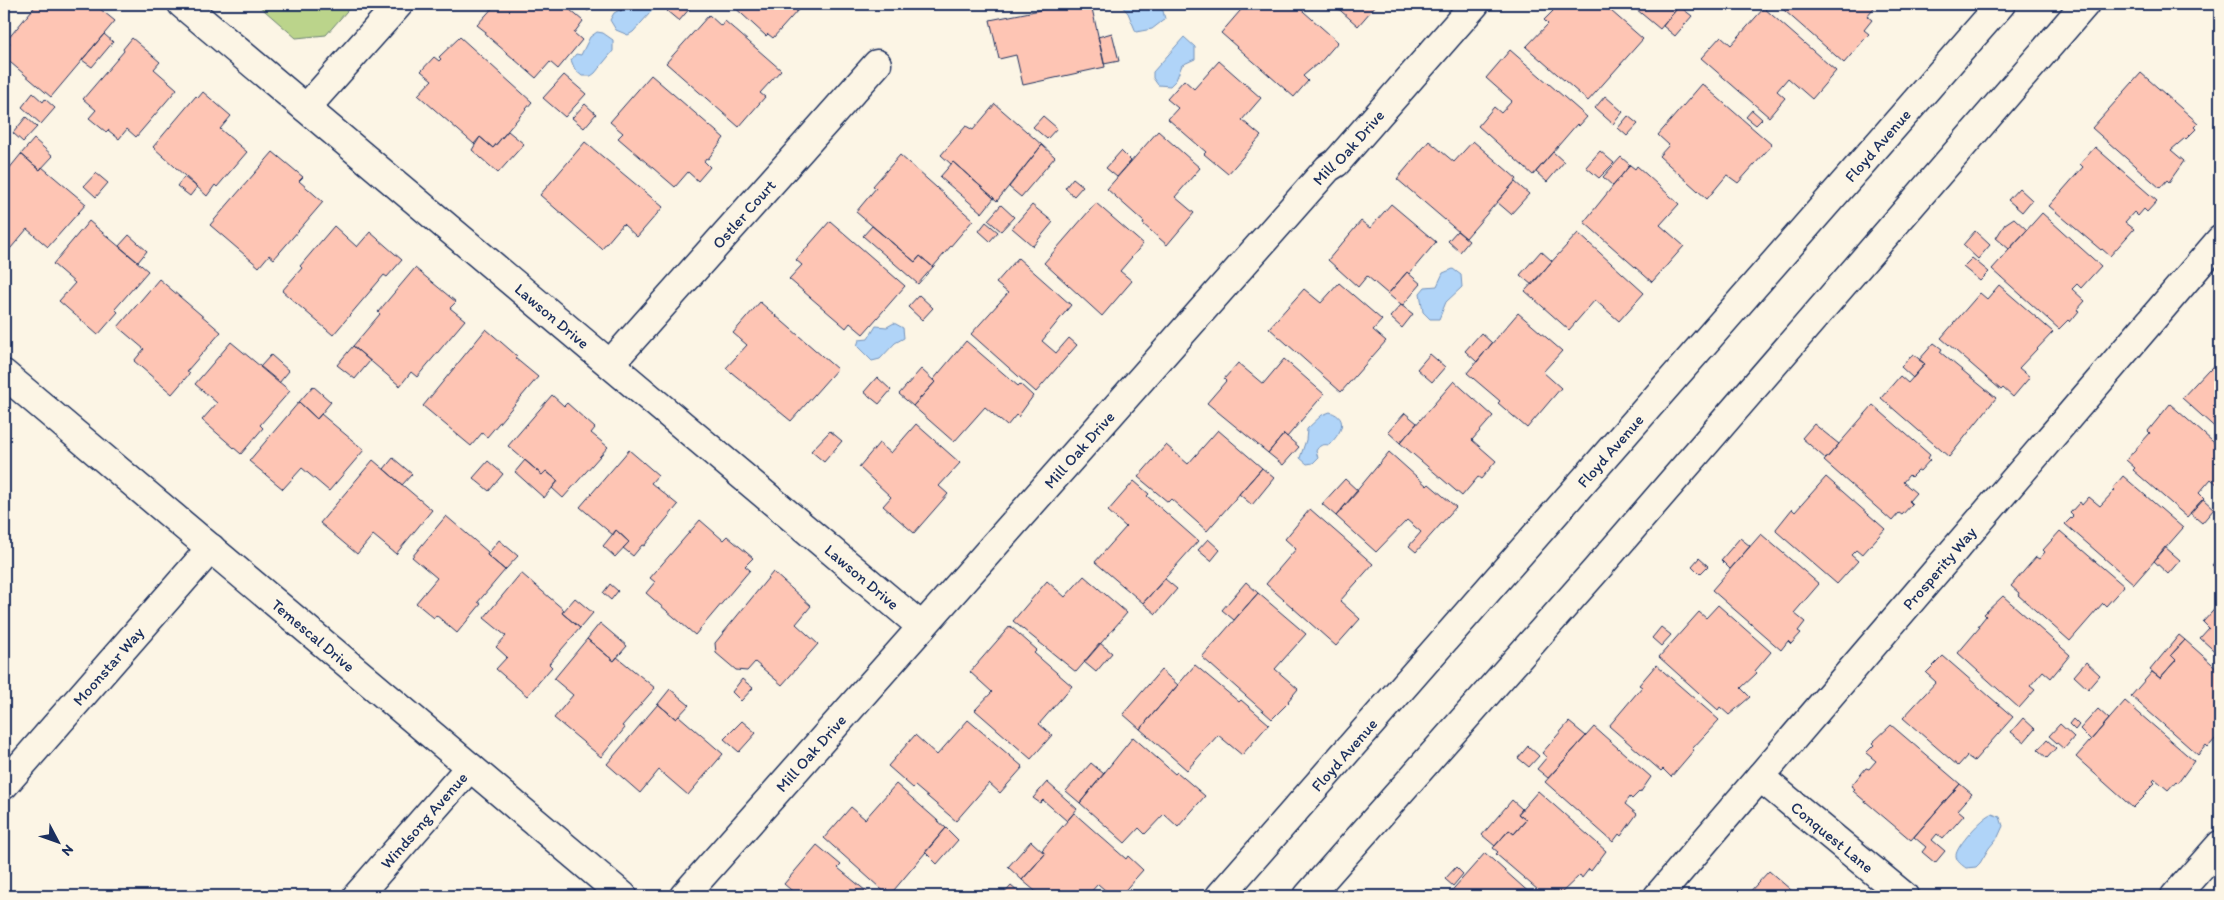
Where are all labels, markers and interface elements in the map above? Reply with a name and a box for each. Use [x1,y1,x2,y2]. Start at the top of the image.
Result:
street label: Floyd Avenue [1840,105,1915,186]
street label: Mill Oak Drive [1308,106,1388,189]
street label: Ostler Court [708,175,779,252]
street label: Lawson Drive [511,279,593,352]
street label: Mill Oak Drive [1040,407,1118,492]
street label: Floyd Avenue [1573,410,1647,491]
street label: Prosperity Way [1898,522,1980,613]
street label: Lawson Drive [821,540,903,613]
street label: Temescal Drive [268,595,359,676]
street label: Moonstar Way [68,622,148,709]
street label: Mill Oak Drive [771,710,850,795]
street label: Floyd Avenue [1307,714,1381,795]
street label: Windsong Avenue [376,768,471,872]
street label: Conquest Lane [1787,797,1878,877]
north arrow [32,818,82,868]
text: N [58,841,77,859]

